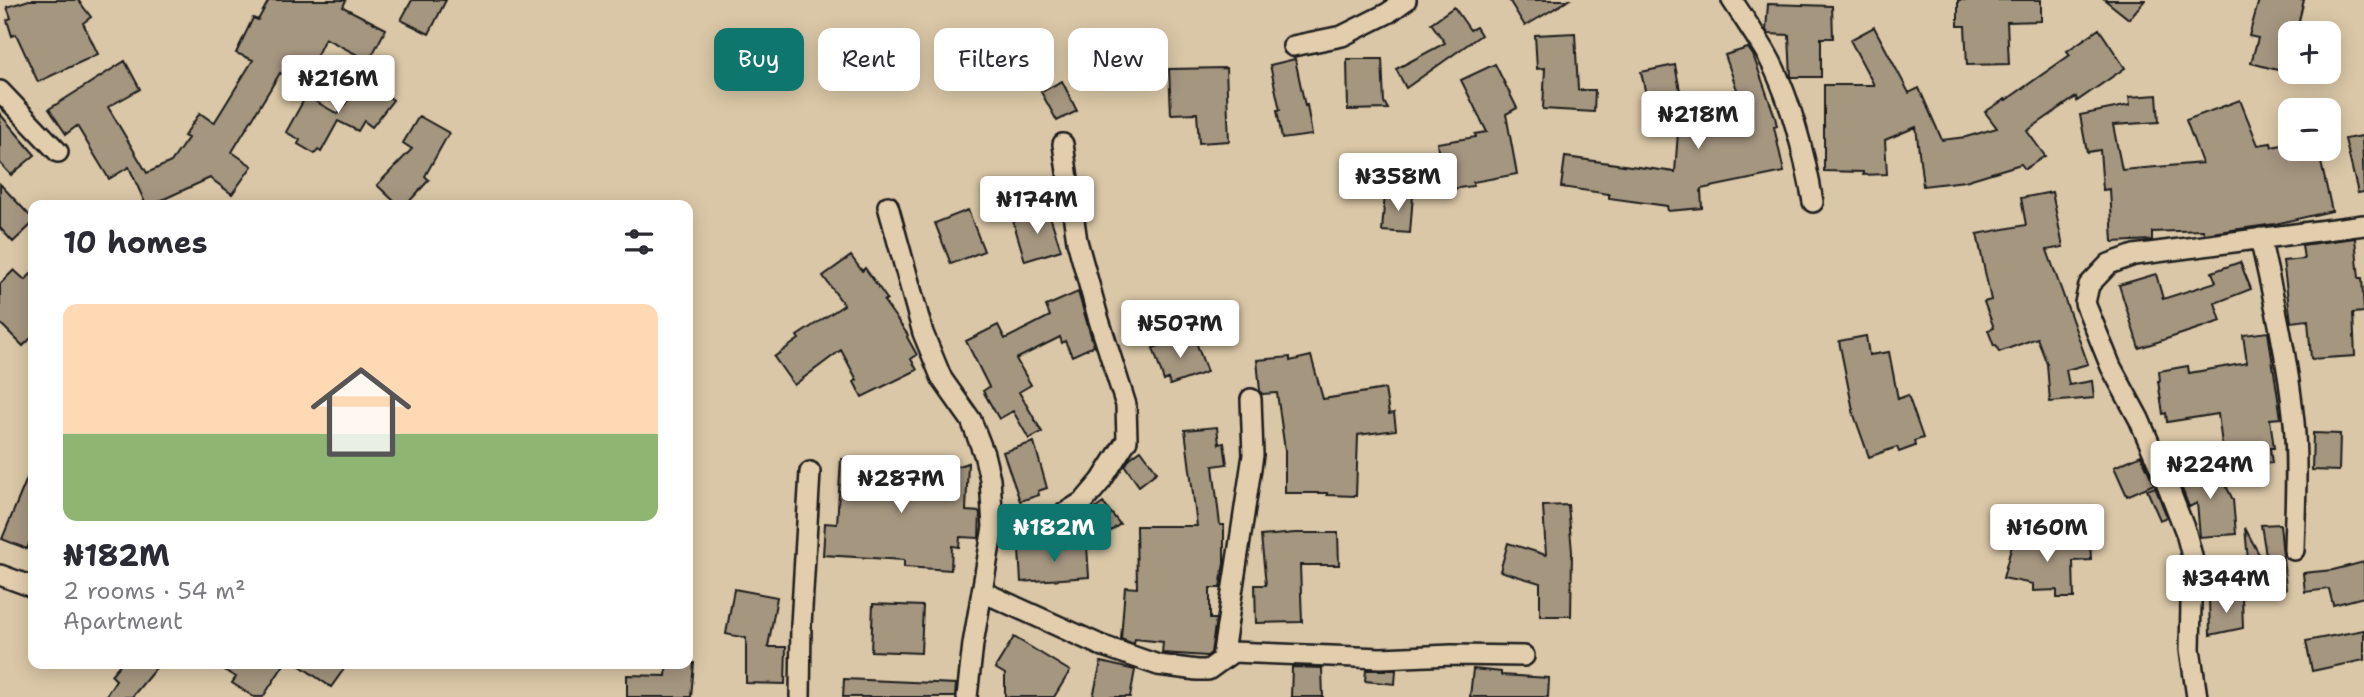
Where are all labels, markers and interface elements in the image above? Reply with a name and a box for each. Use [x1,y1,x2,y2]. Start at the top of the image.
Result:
map controls [2278,21,2341,161]
button: + [2278,21,2341,84]
chip: Buy [714,28,804,91]
chip: Rent [818,28,920,91]
chip: Filters [934,28,1054,91]
chip: New [1068,28,1168,91]
pin: ₦216M [289,55,387,115]
text: ₦216M [298,63,378,93]
pin: ₦218M [1649,92,1747,151]
button: − [2278,98,2341,161]
text: ₦218M [1657,99,1739,129]
pin: ₦358M [1349,154,1447,213]
text: ₦358M [1355,161,1441,191]
pin: ₦174M [988,176,1086,236]
text: ₦174M [996,184,1078,214]
text: 10 homes [63,222,208,263]
icon: filters [620,223,658,261]
pin: ₦507M [1131,300,1229,360]
text: ₦507M [1137,308,1223,338]
icon: home [298,349,424,475]
pin: ₦224M [2161,442,2259,501]
text: ₦224M [2167,449,2253,479]
pin: ₦287M [852,456,950,515]
text: ₦287M [857,463,945,493]
pin: ₦182M [1005,504,1103,564]
pin: ₦160M [1998,504,2096,564]
text: ₦182M [1013,512,1095,542]
text: ₦160M [2006,512,2088,542]
text: ₦182M [63,535,170,576]
pin: ₦344M [2177,556,2275,615]
text: ₦344M [2182,563,2270,593]
text: 2 rooms · 54 m² [63,576,246,606]
text: Apartment [63,606,183,636]

